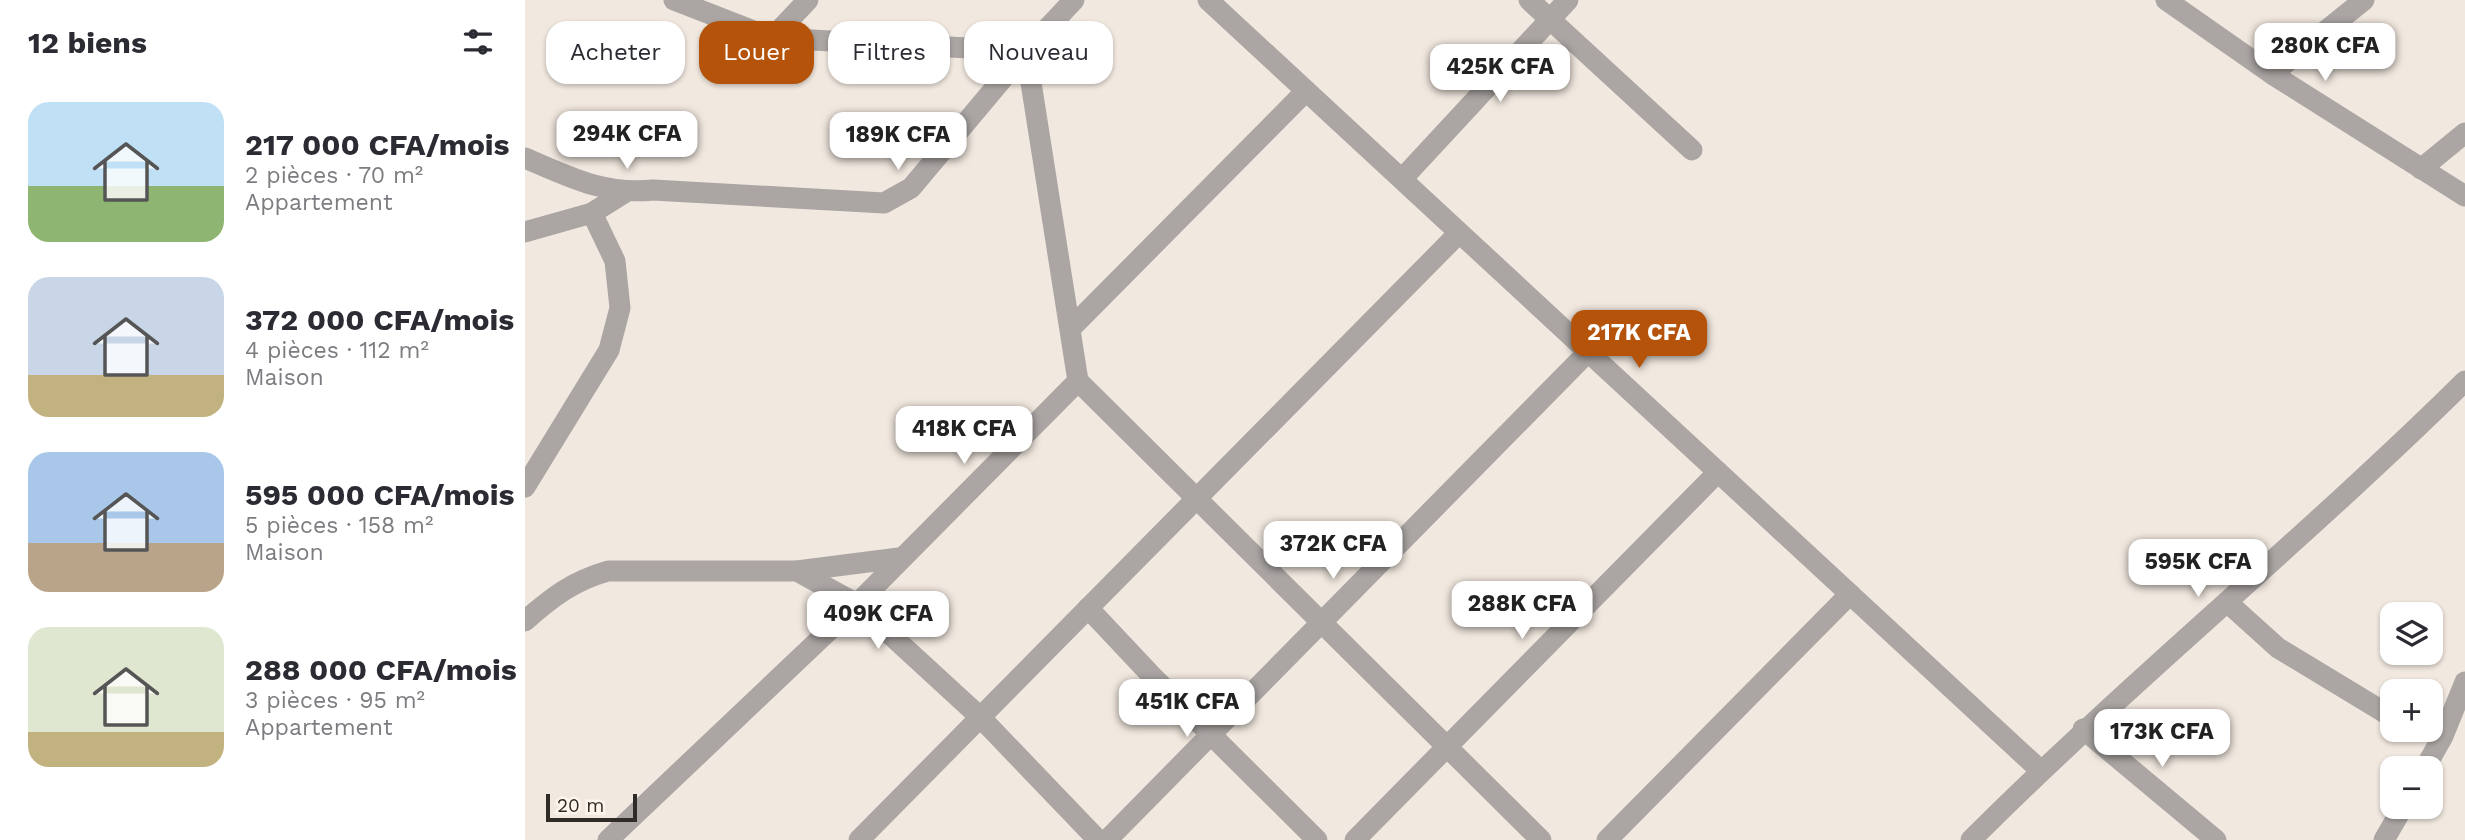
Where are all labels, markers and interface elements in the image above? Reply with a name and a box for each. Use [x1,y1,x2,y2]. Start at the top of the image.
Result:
chip: Acheter [546,21,685,84]
chip: Louer [699,21,814,84]
chip: Filtres [828,21,950,84]
chip: Nouveau [964,21,1113,84]
icon: filters [459,23,497,61]
pin: 280K CFA [2253,24,2397,83]
text: 12 biens [28,25,147,60]
text: 280K CFA [2270,32,2380,59]
pin: 425K CFA [1428,44,1572,104]
text: 425K CFA [1446,53,1554,80]
pin: 294K CFA [555,111,699,171]
pin: 189K CFA [826,113,970,172]
text: 294K CFA [573,120,681,147]
text: 189K CFA [846,121,950,148]
text: 217 000 CFA/mois [245,127,510,162]
icon: home [84,130,168,214]
text: 2 pièces · 70 m² [245,162,423,189]
text: Appartement [245,189,393,216]
text: 372 000 CFA/mois [245,302,514,337]
icon: home [84,305,168,389]
pin: 217K CFA [1567,310,1711,370]
text: 217K CFA [1587,319,1691,346]
text: 4 pièces · 112 m² [245,337,429,364]
text: Maison [245,364,324,391]
pin: 418K CFA [892,406,1036,466]
text: 418K CFA [912,415,1016,442]
text: 595 000 CFA/mois [245,477,515,512]
icon: home [84,480,168,564]
text: 5 pièces · 158 m² [245,512,433,539]
pin: 372K CFA [1261,522,1405,581]
text: 372K CFA [1280,530,1386,557]
text: Maison [245,539,324,566]
pin: 595K CFA [2126,540,2270,599]
text: 595K CFA [2144,548,2252,575]
pin: 288K CFA [1450,582,1594,641]
text: 288K CFA [1468,590,1576,617]
pin: 409K CFA [806,592,950,651]
text: 409K CFA [823,600,933,627]
map controls [2380,602,2443,819]
button: layers [2380,602,2443,665]
text: 288 000 CFA/mois [245,652,517,687]
icon: home [84,655,168,739]
button: + [2380,679,2443,742]
pin: 451K CFA [1115,680,1259,739]
text: 3 pièces · 95 m² [245,687,425,714]
text: 451K CFA [1135,688,1239,715]
pin: 173K CFA [2090,710,2234,769]
text: Appartement [245,714,393,741]
text: 173K CFA [2110,718,2214,745]
button: − [2380,756,2443,819]
scale bar [546,791,637,823]
text: 20 m [557,794,604,817]

